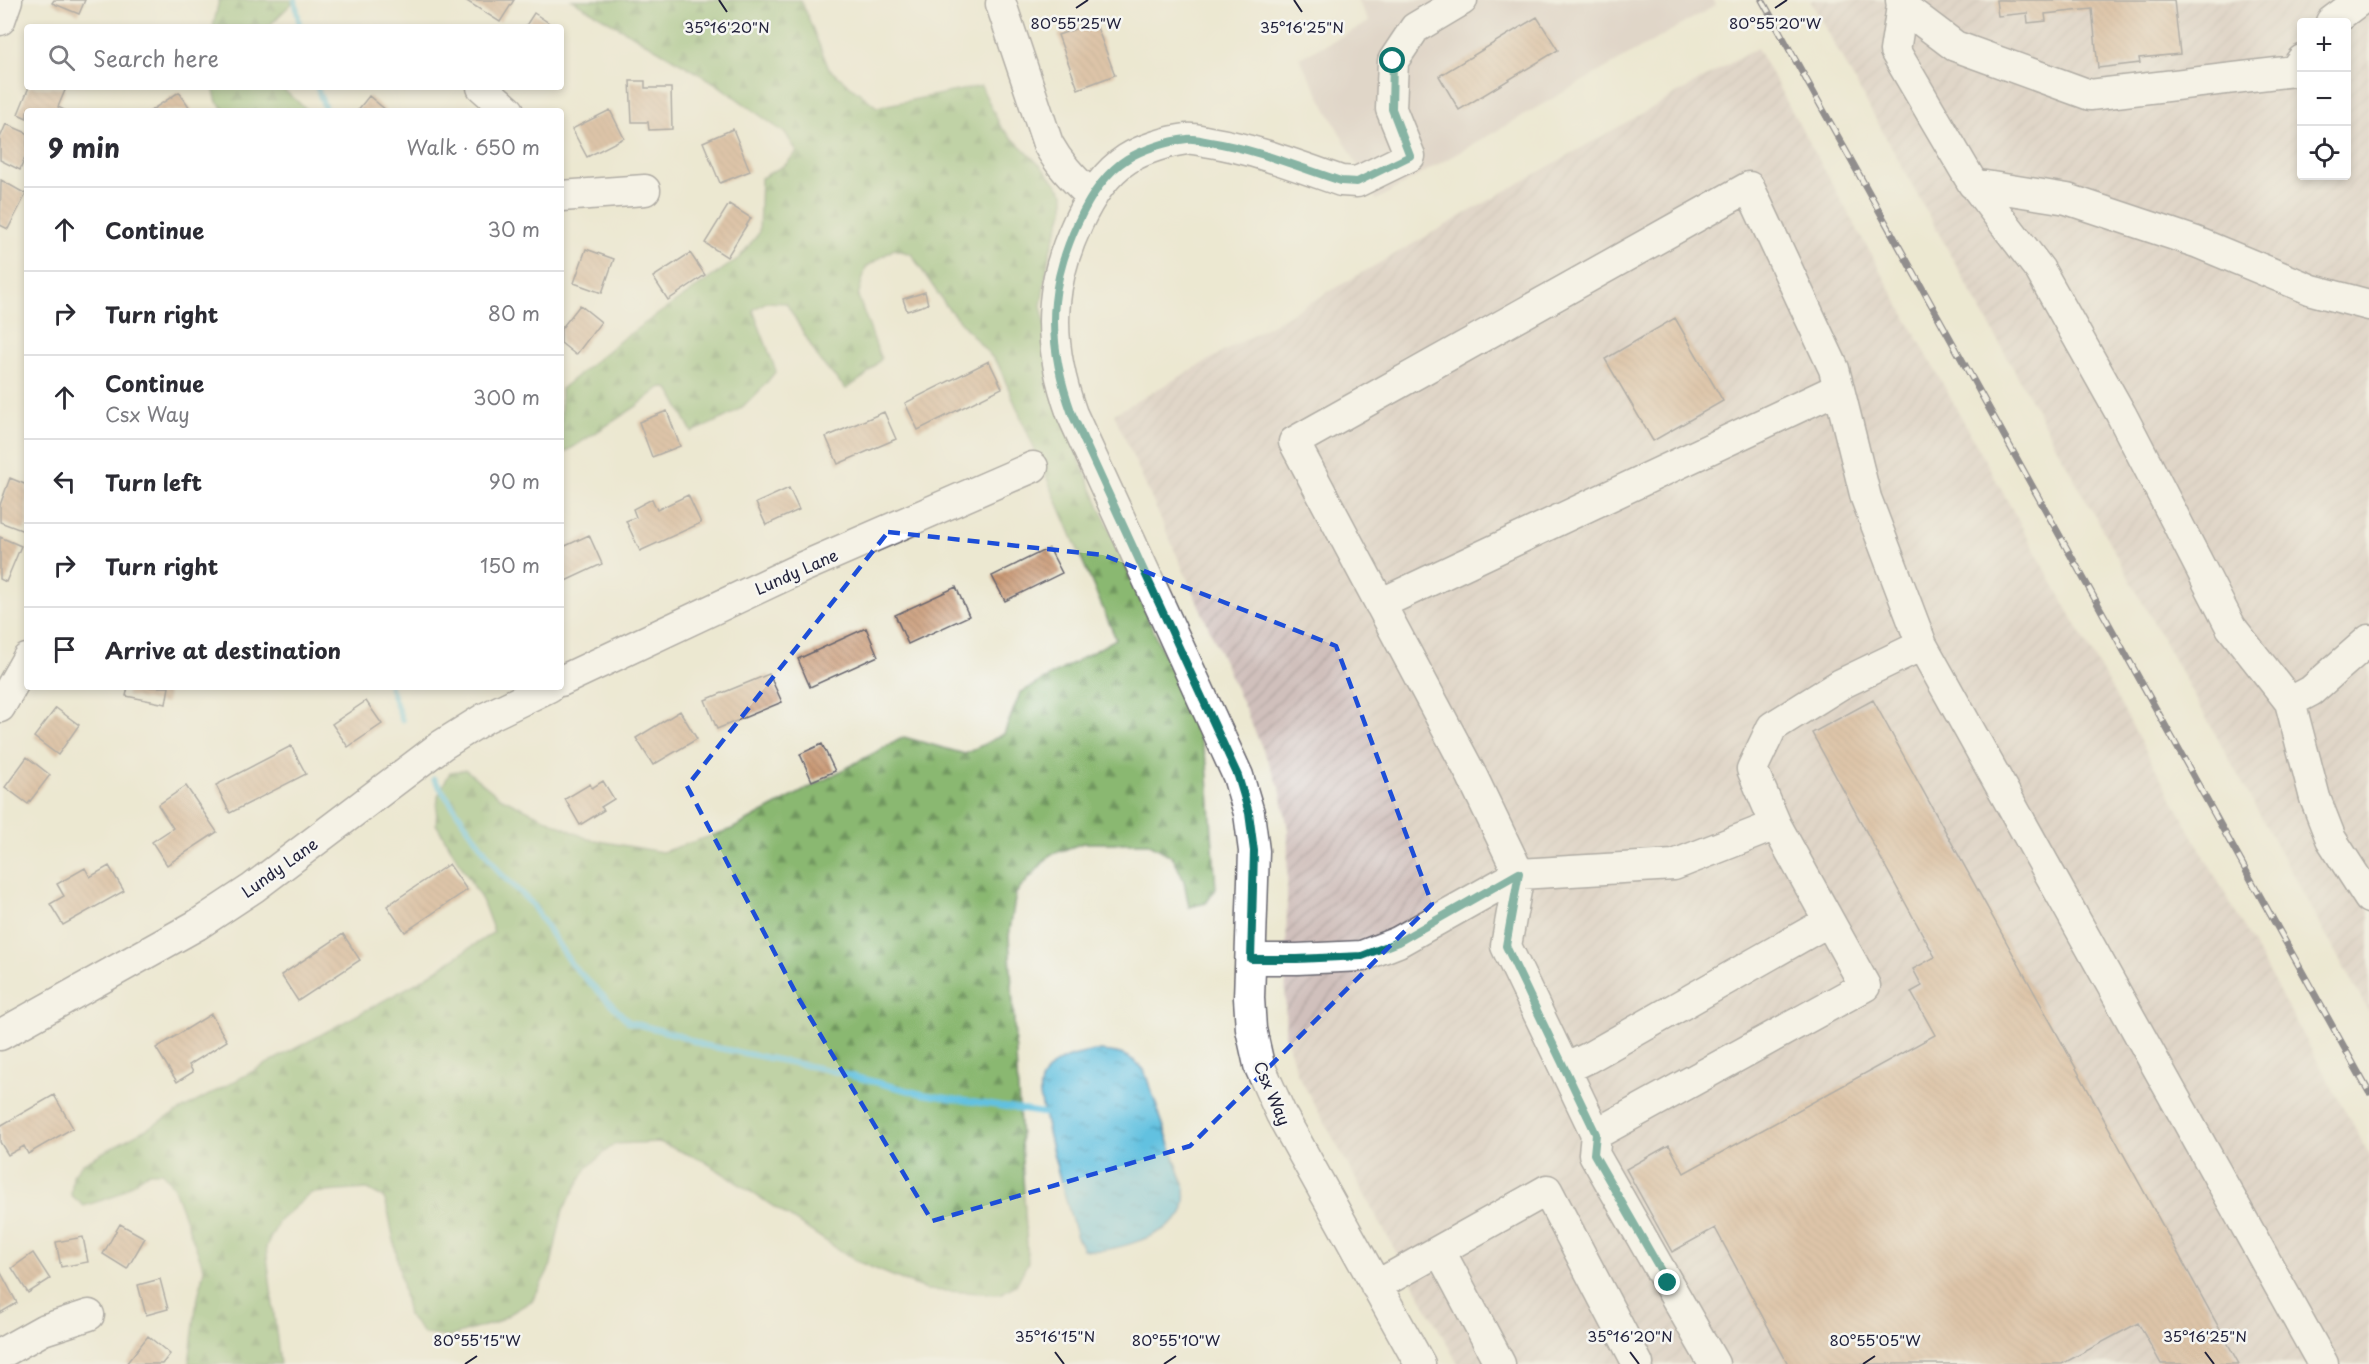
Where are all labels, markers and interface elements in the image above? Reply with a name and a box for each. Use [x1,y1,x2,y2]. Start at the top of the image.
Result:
text: 80°55'25"W [1031,11,1122,34]
text: 80°55'20"W [1729,11,1822,34]
text: 35°16'20"N [684,15,770,38]
text: 35°16'25"N [1260,15,1344,38]
map controls [2297,18,2351,180]
button: + [2297,18,2351,72]
search box [24,24,564,90]
icon: search [45,41,78,74]
text: Search here [93,41,219,74]
route start [1379,47,1405,73]
button: − [2297,72,2351,126]
button: locate [2297,126,2351,180]
text: 9 min [48,128,120,167]
text: Walk · 650 m [406,132,540,162]
icon: ahead [48,213,81,246]
text: Continue [105,213,204,246]
text: 30 m [487,214,540,244]
icon: right [48,297,81,330]
text: Turn right [105,297,218,330]
text: 80 m [488,298,540,328]
text: Continue [105,366,204,399]
icon: ahead [48,381,81,414]
text: 300 m [473,382,540,412]
text: Csx Way [105,399,190,429]
icon: left [48,465,81,498]
text: Turn left [105,465,202,498]
text: 90 m [489,466,540,496]
street label: Lundy Lane [750,542,842,600]
icon: right [48,549,81,582]
text: Turn right [105,549,218,582]
text: 150 m [480,550,540,580]
icon: arrive [48,633,81,666]
text: Arrive at destination [105,633,341,666]
street label: Lundy Lane [236,831,322,903]
street label: Csx Way [1249,1057,1297,1129]
route end [1654,1269,1680,1295]
text: 35°16'15"N [1015,1324,1095,1347]
text: 35°16'20"N [1587,1324,1673,1347]
text: 35°16'25"N [2163,1324,2247,1347]
text: 80°55'15"W [433,1328,521,1351]
text: 80°55'10"W [1132,1328,1221,1351]
text: 80°55'05"W [1829,1328,1921,1351]

